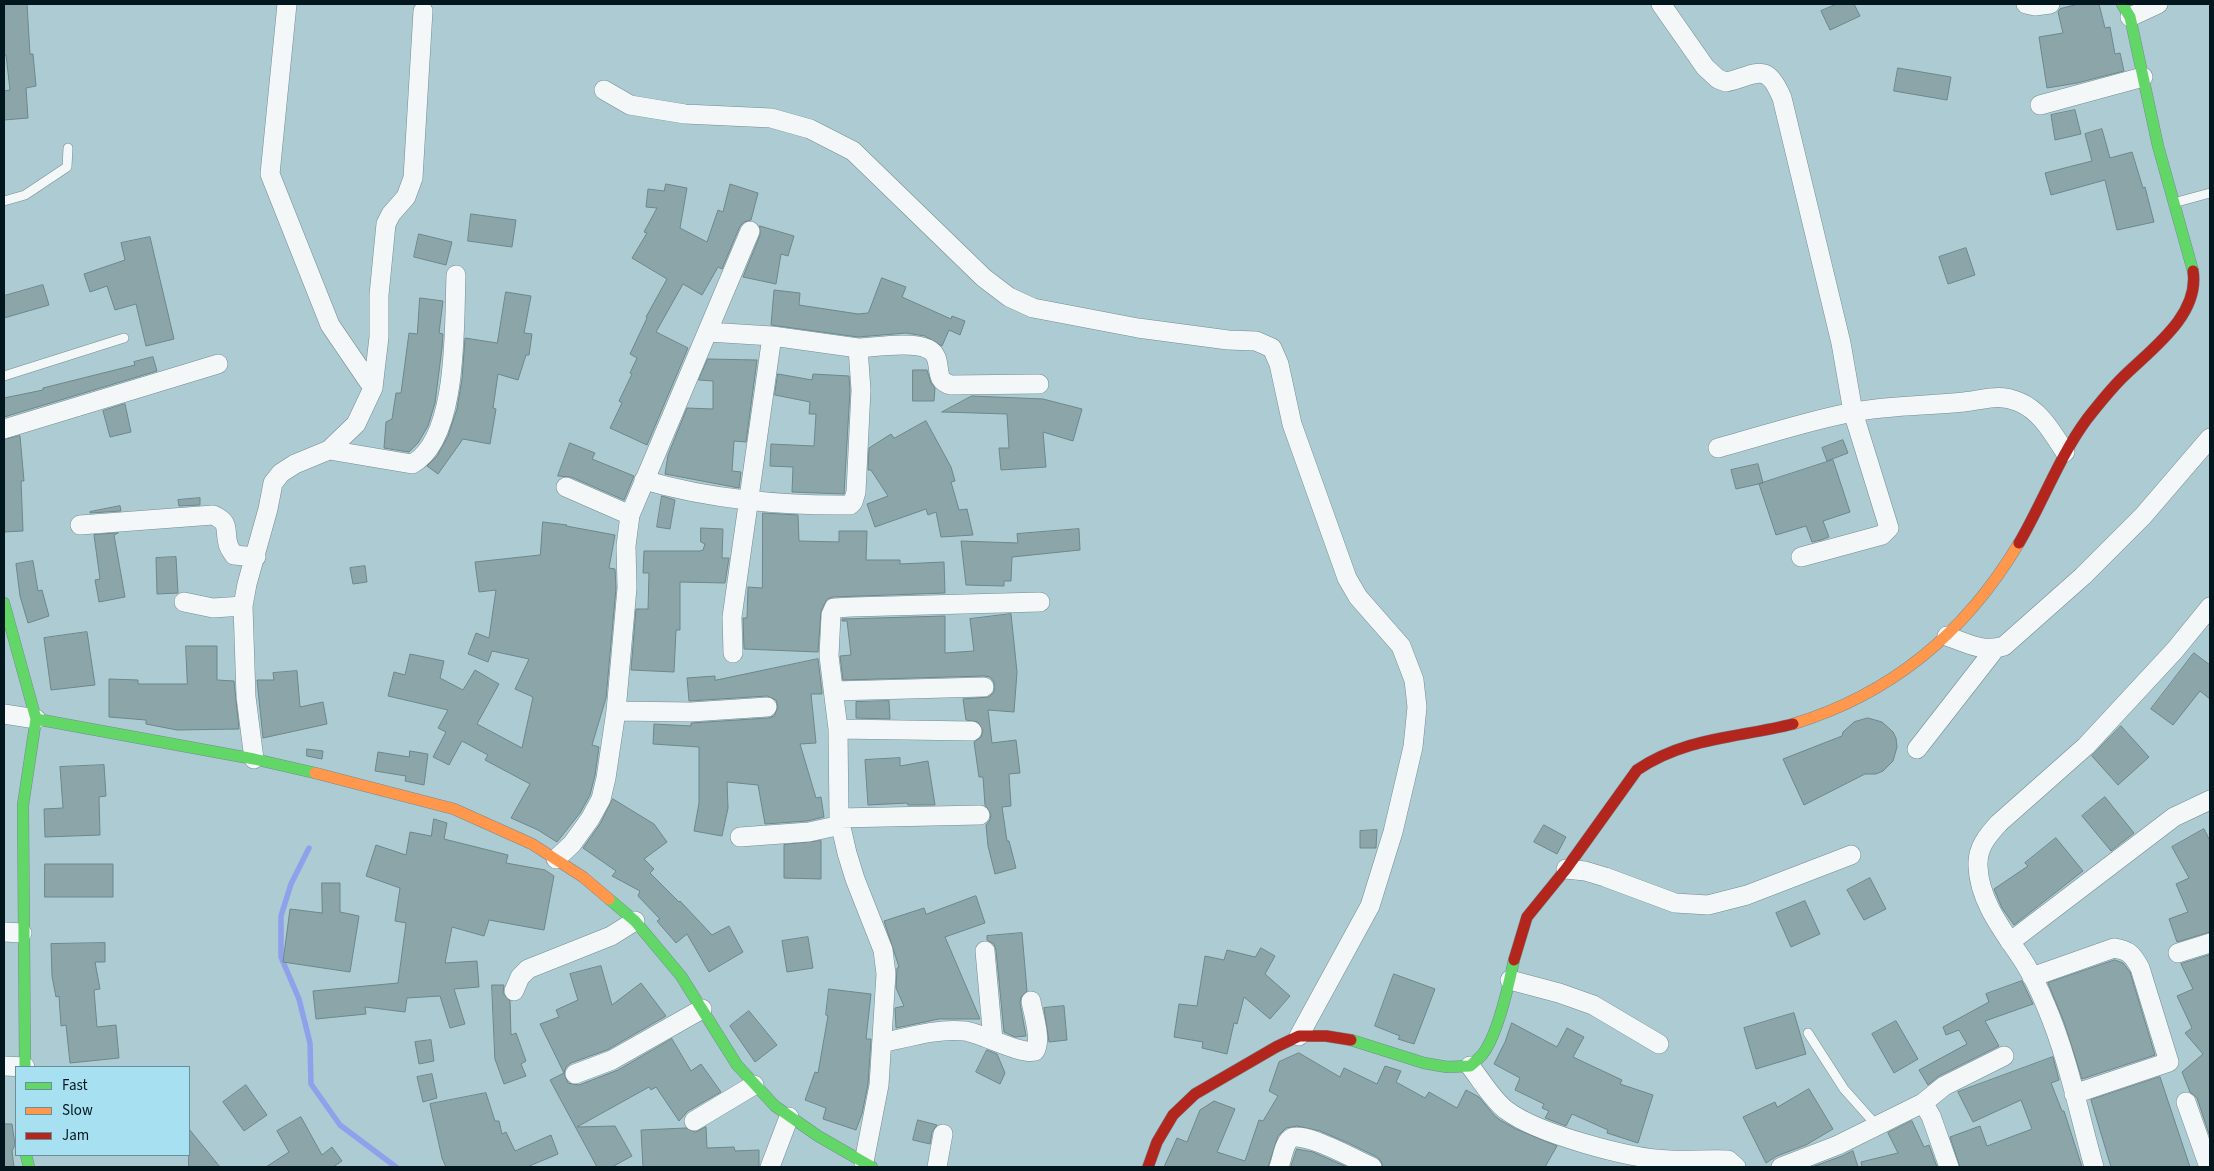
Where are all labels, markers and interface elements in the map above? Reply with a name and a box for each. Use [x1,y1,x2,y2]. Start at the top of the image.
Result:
legend [15,1066,190,1156]
text: Fast [62,1075,88,1096]
text: Slow [62,1100,93,1121]
text: Jam [62,1125,89,1146]

